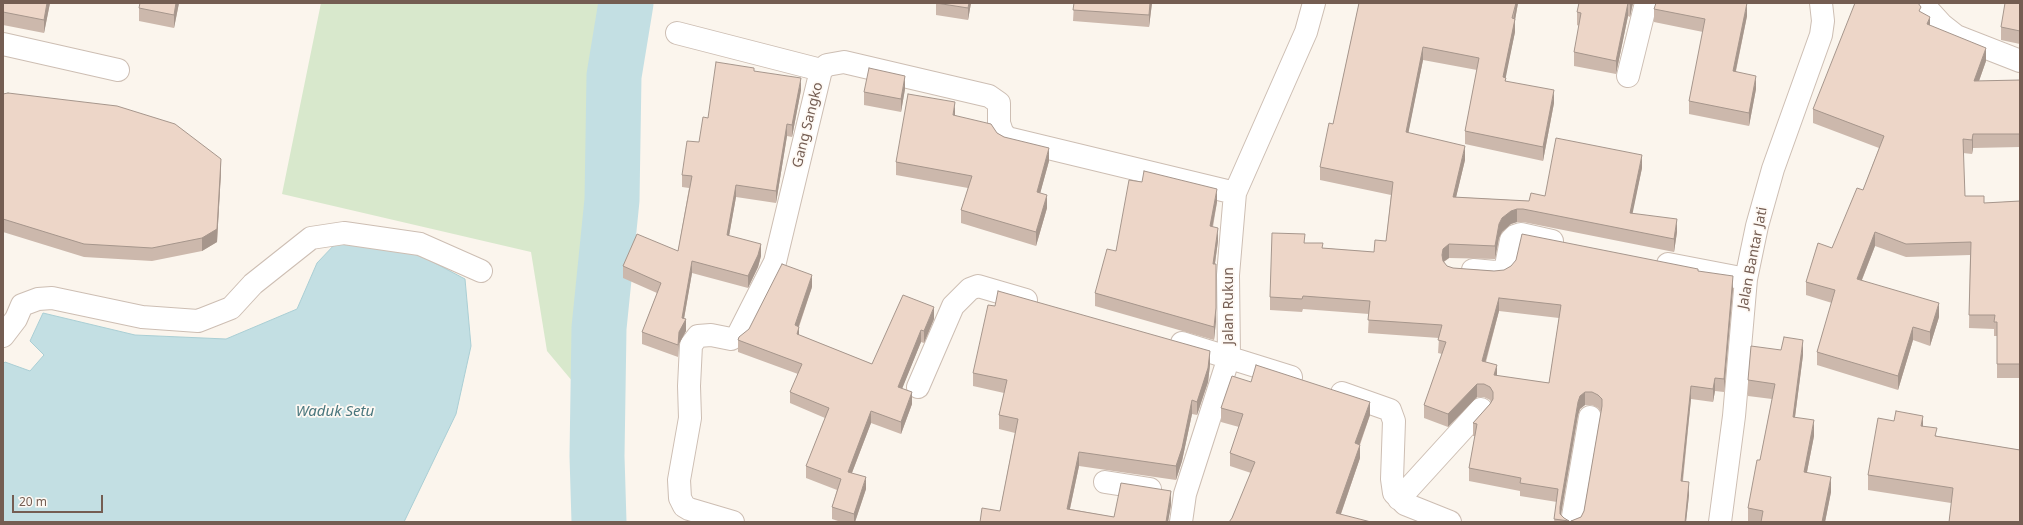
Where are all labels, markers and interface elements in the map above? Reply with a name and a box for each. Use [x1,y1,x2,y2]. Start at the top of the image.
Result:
street label: Gang Sangko [789,80,827,170]
street label: Jalan Bantar Jati [1735,205,1771,311]
street label: Jalan Rukun [1221,267,1237,345]
water label: Waduk Setu [296,403,374,421]
scale bar [14,487,105,513]
text: 20 m [19,493,47,510]

